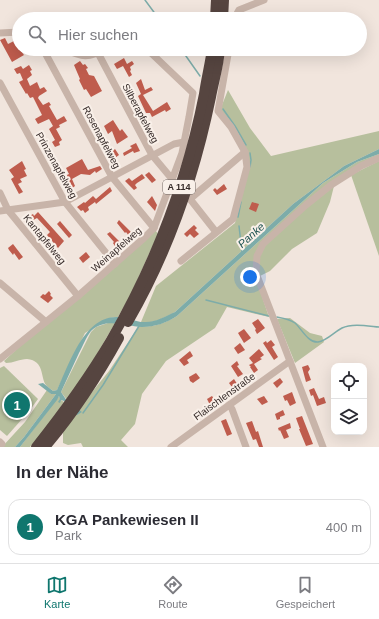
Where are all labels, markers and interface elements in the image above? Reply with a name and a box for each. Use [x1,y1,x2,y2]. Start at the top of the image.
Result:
search box [12,12,367,56]
icon: search [26,23,48,45]
text: Hier suchen [58,26,138,43]
street label: Silberapfelweg [120,82,161,145]
street label: Rosenapfelweg [81,104,123,170]
street label: Prinzenapfelweg [34,130,79,200]
road number: A 114 [163,180,195,194]
street label: Kantapfelweg [21,212,68,266]
water label: Panke [235,220,267,250]
street label: Weinapfelweg [89,225,144,274]
your location [240,267,260,287]
map controls [331,363,367,435]
button: locate [331,363,367,399]
street label: Flaischlenstraße [191,370,258,422]
pin: 1 [4,390,30,420]
button: layers [331,399,367,435]
text: In der Nähe [16,463,109,482]
text: KGA Pankewiesen II [55,511,199,528]
text: 1 [26,520,34,535]
text: 400 m [326,520,362,535]
text: Park [55,528,82,543]
tab: Karte [44,574,70,610]
tab: Route [158,574,188,610]
tab: Gespeichert [276,574,335,610]

